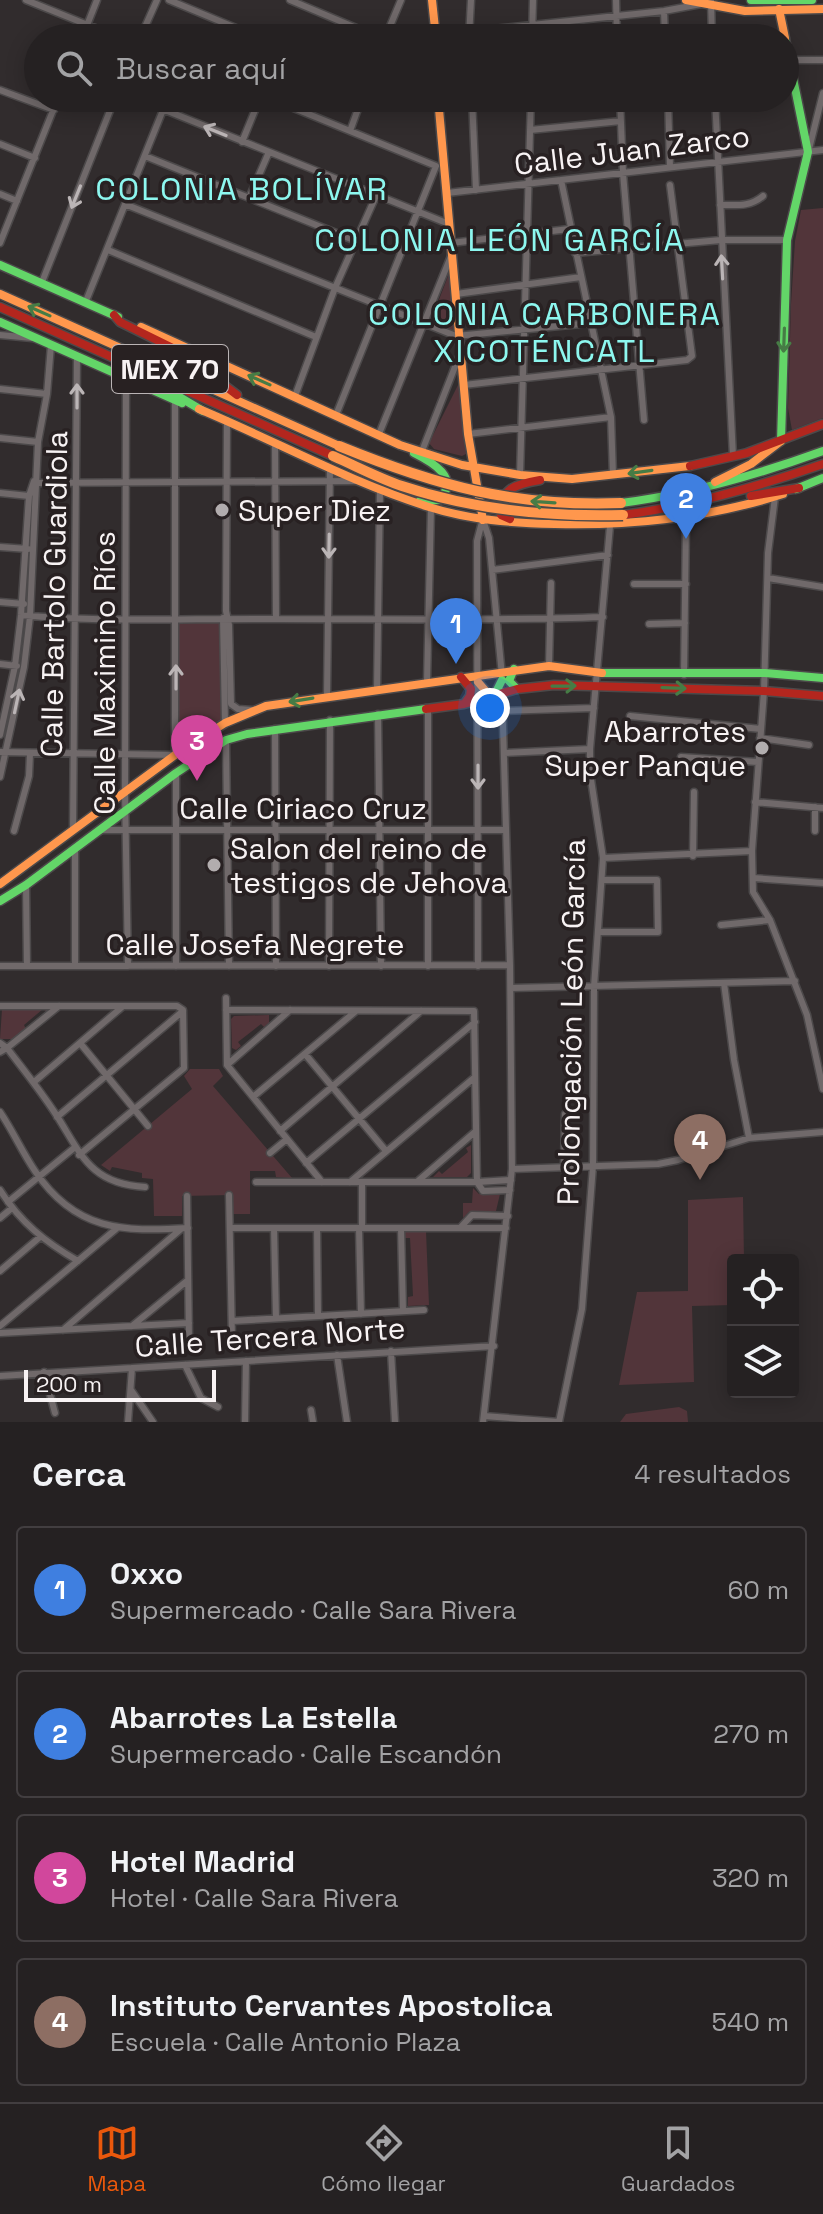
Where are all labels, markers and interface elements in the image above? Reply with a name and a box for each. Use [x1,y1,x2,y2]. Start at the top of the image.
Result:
search box [24,24,799,112]
icon: search [52,46,96,90]
text: Buscar aquí [116,49,286,88]
street label: Calle Juan Zarco [512,116,752,184]
one-way arrow [203,123,228,137]
district label: COLONIA BOLÍVAR [95,169,389,209]
one-way arrow [68,184,83,209]
district label: COLONIA LEÓN GARCÍA [314,220,686,260]
one-way arrow [714,254,729,281]
district label: COLONIA CARBONERA XICOTÉNCATL [368,294,722,371]
one-way arrow [27,302,51,317]
one-way arrow [776,326,791,353]
road number: MEX 70 [112,345,228,393]
one-way arrow [247,372,271,387]
one-way arrow [69,383,85,410]
street label: Calle Bartolo Guardiola [32,430,76,758]
one-way arrow [628,465,653,480]
pin: 2 [660,473,712,539]
place label: Super Diez [238,491,391,530]
one-way arrow [530,494,557,509]
marker: Super Diez [213,501,231,519]
street label: Calle Maximino Ríos [85,531,124,815]
one-way arrow [321,532,336,559]
pin: 1 [430,598,482,664]
one-way arrow [168,664,184,691]
one-way arrow [550,678,577,693]
one-way arrow [660,680,687,695]
one-way arrow [10,688,25,714]
your location [470,688,510,728]
one-way arrow [289,694,314,709]
place label: Abarrotes Super Panque [544,712,746,785]
pin: 3 [171,715,223,781]
marker: Abarrotes Super Panque [753,739,771,757]
one-way arrow [470,763,486,790]
street label: Calle Ciriaco Cruz [179,789,427,828]
place label: Salon del reino de testigos de Jehova [230,829,508,902]
street label: Prolongación León García [548,838,594,1206]
marker: Salon del reino de testigos de Jehova [205,856,223,874]
street label: Calle Josefa Negrete [105,925,405,964]
pin: 4 [674,1114,726,1180]
map controls [727,1254,799,1398]
button: locate [727,1254,799,1326]
street label: Calle Tercera Norte [133,1308,407,1366]
button: layers [727,1326,799,1398]
scale bar [24,1366,216,1402]
text: 200 m [36,1370,102,1398]
text: Cerca [32,1453,126,1496]
text: 4 resultados [634,1457,791,1491]
text: Oxxo [110,1554,183,1593]
text: 1 [54,1573,66,1607]
text: 60 m [727,1573,789,1607]
text: Supermercado · Calle Sara Rivera [110,1593,516,1627]
text: Abarrotes La Estella [110,1698,397,1737]
text: 2 [52,1717,68,1751]
text: 270 m [713,1717,789,1751]
text: Supermercado · Calle Escandón [110,1737,502,1771]
text: Hotel Madrid [110,1842,295,1881]
text: 3 [52,1861,68,1895]
text: 320 m [712,1861,789,1895]
text: Hotel · Calle Sara Rivera [110,1881,398,1915]
text: Instituto Cervantes Apostolica [110,1986,553,2025]
text: 4 [52,2005,68,2039]
text: 540 m [711,2005,789,2039]
text: Escuela · Calle Antonio Plaza [110,2025,461,2059]
tab: Mapa [88,2121,146,2197]
tab: Cómo llegar [321,2121,446,2197]
tab: Guardados [621,2121,735,2197]

